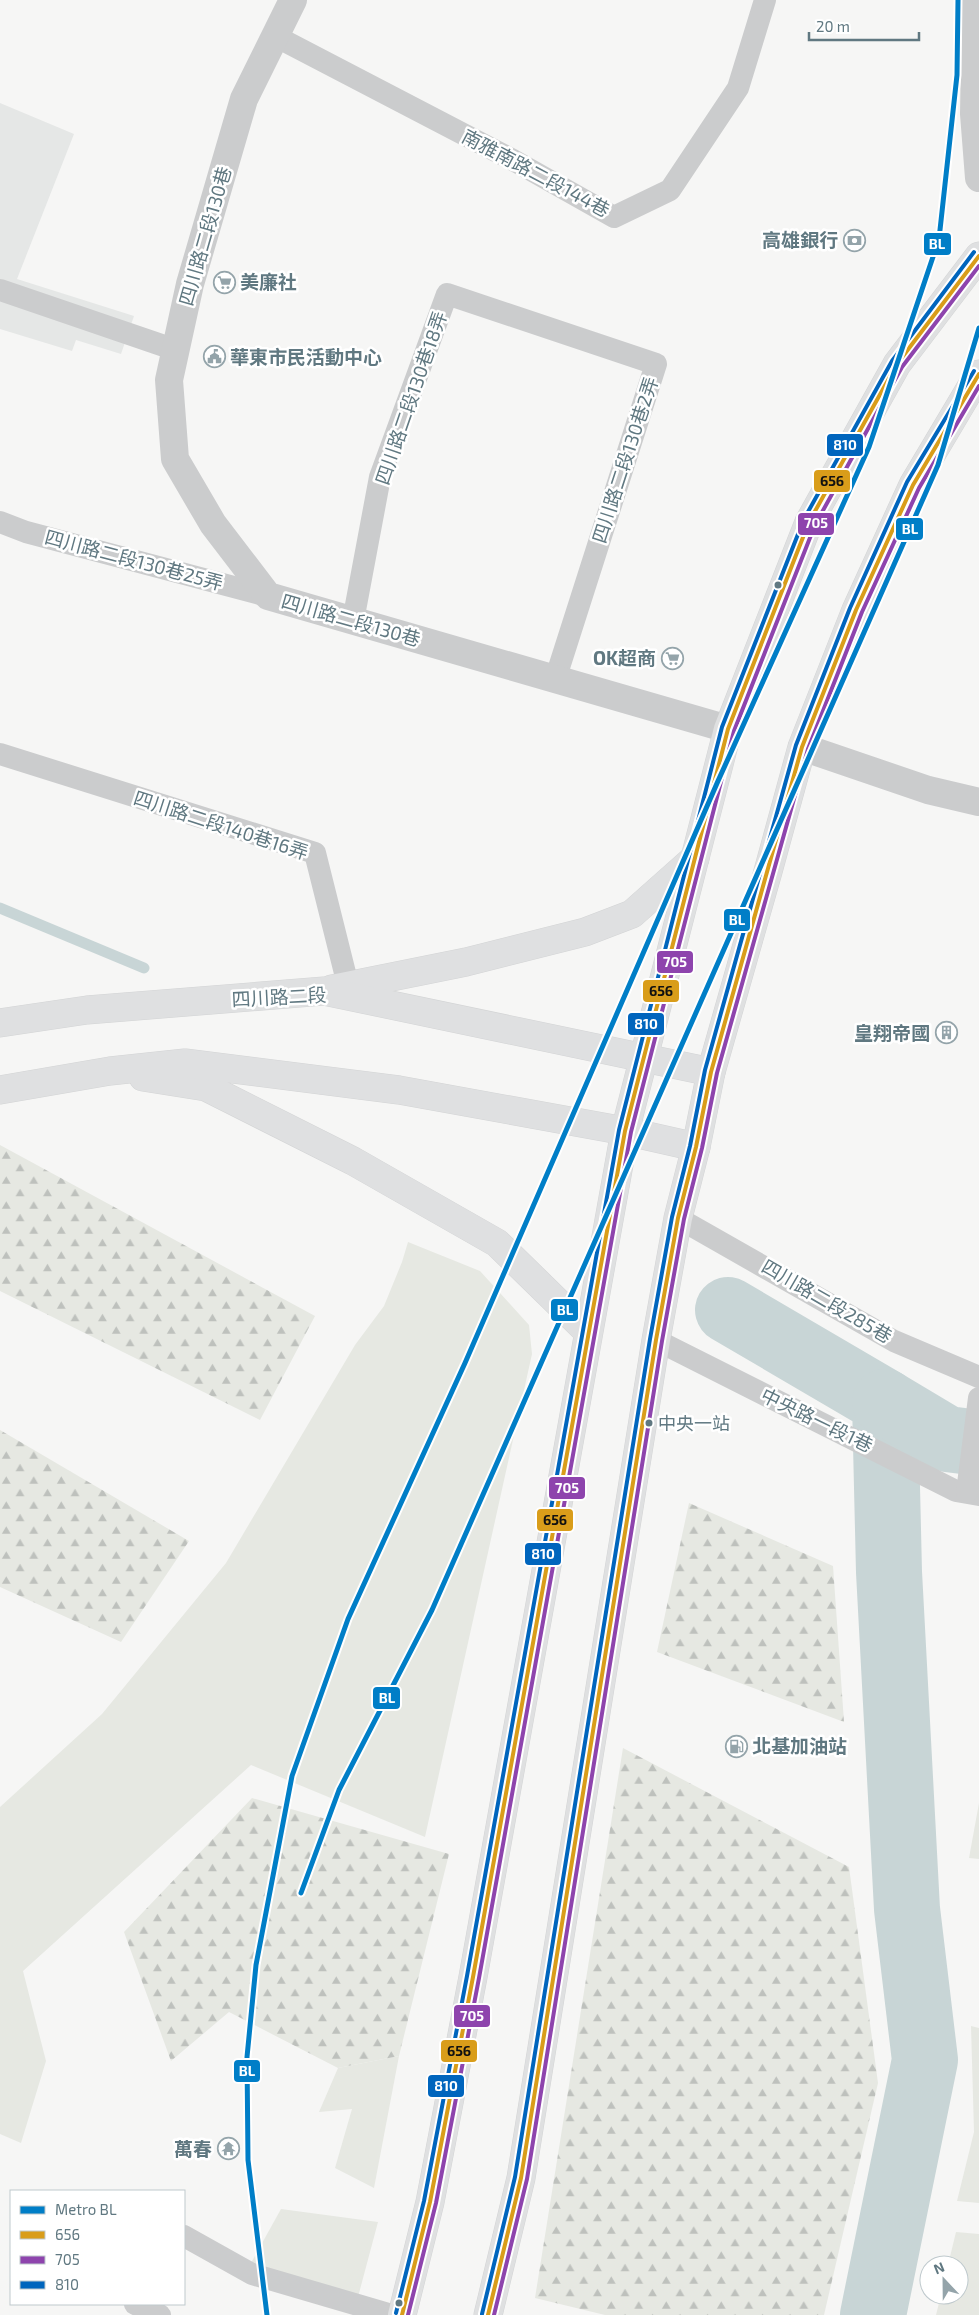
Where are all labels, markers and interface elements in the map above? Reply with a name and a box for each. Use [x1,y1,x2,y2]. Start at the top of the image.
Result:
scale bar [809,10,919,42]
text: 20 m [816,17,850,35]
street label: 南雅南路二段144巷 [458,124,614,221]
street label: 四川路二段130巷 [174,164,235,308]
place label: 高雄銀行 [762,228,838,251]
bank icon: 高雄銀行 [842,228,866,252]
line badge: BL [923,232,952,256]
text: BL [929,235,946,252]
supermarket icon: 美廉社 [212,270,236,294]
place label: 美廉社 [240,270,297,293]
street label: 四川路二段130巷18弄 [370,308,451,487]
public building icon: 華東市民活動中心 [202,345,226,369]
place label: 華東市民活動中心 [230,345,382,368]
street label: 四川路二段130巷2弄 [587,374,662,546]
line badge: 810 [826,433,864,457]
text: 810 [833,436,857,453]
line badge: 656 [813,469,851,493]
text: 656 [820,472,844,489]
line badge: 705 [797,512,835,536]
text: 705 [804,514,828,531]
line badge: BL [895,517,924,541]
text: BL [902,520,919,537]
street label: 四川路二段130巷25弄 [43,525,226,594]
unlabelled marker [773,580,783,590]
street label: 四川路二段130巷 [279,589,423,650]
place label: OK超商 [593,646,656,669]
supermarket icon: OK超商 [660,646,684,670]
street label: 四川路二段140巷16弄 [131,785,311,864]
line badge: BL [723,908,751,932]
text: BL [729,911,746,928]
line badge: 705 [656,950,694,974]
text: 705 [663,953,687,970]
line badge: 656 [642,979,680,1003]
text: 656 [649,982,673,999]
street label: 四川路二段 [231,983,327,1010]
line badge: 810 [627,1012,665,1036]
text: 810 [634,1015,658,1032]
place label: 皇翔帝國 [854,1021,930,1044]
building icon: 皇翔帝國 [934,1021,958,1045]
street label: 四川路二段285巷 [758,1254,896,1347]
line badge: BL [550,1298,579,1322]
text: BL [557,1301,574,1318]
street label: 中央路一段1巷 [758,1383,877,1457]
place label: 中央一站 [658,1412,730,1434]
marker: 中央一站 [644,1418,654,1428]
line badge: 705 [548,1476,586,1500]
text: 705 [555,1479,579,1496]
line badge: 656 [536,1508,574,1532]
text: 656 [543,1511,567,1528]
line badge: 810 [524,1542,562,1566]
text: 810 [531,1545,555,1562]
line badge: BL [372,1686,401,1710]
text: BL [379,1689,396,1706]
fuel station icon: 北基加油站 [724,1734,748,1758]
place label: 北基加油站 [752,1734,847,1757]
line badge: 705 [453,2004,491,2028]
text: 705 [460,2007,484,2024]
line badge: 656 [440,2039,478,2063]
text: 656 [447,2042,471,2059]
line badge: BL [233,2059,261,2083]
text: BL [239,2062,256,2079]
line badge: 810 [427,2074,465,2098]
text: 810 [434,2077,458,2094]
place label: 萬春 [174,2137,212,2160]
temple icon: 萬春 [216,2137,240,2161]
legend [10,2190,185,2305]
text: Metro BL [55,2200,117,2218]
text: 656 [55,2225,80,2243]
text: 705 [55,2250,80,2268]
north arrow [919,2255,969,2305]
text: N [931,2258,947,2277]
text: 810 [55,2275,79,2293]
unlabelled marker [394,2298,404,2308]

